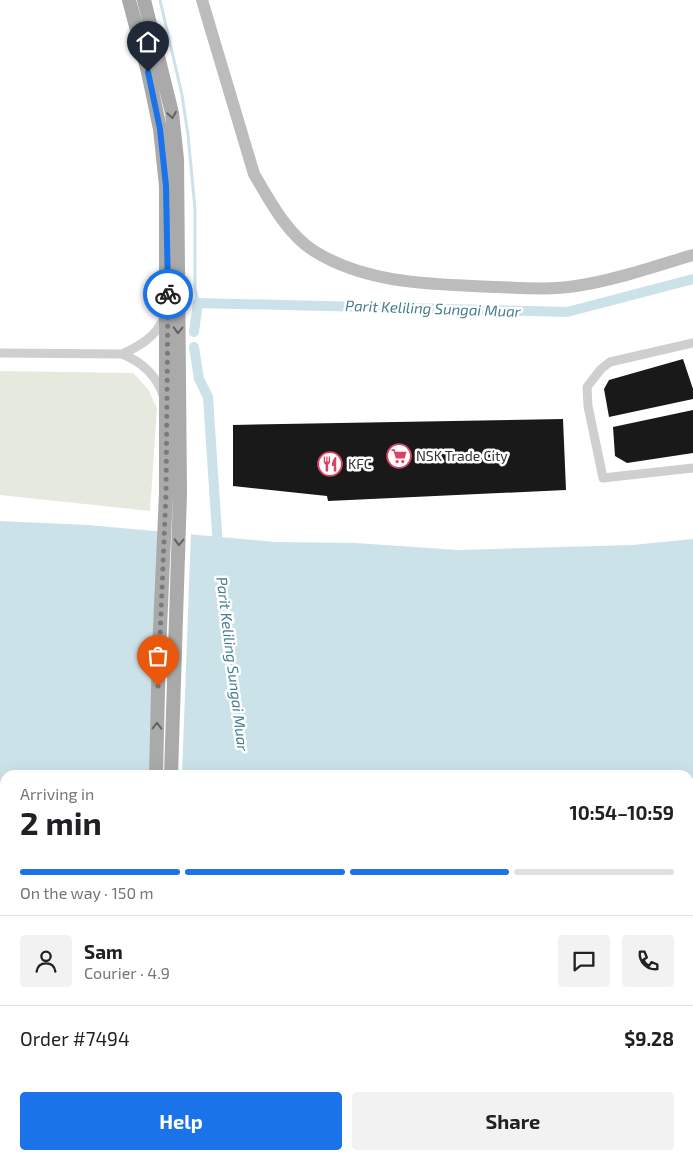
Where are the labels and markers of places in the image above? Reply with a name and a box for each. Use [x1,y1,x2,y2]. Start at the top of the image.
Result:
pin [127,21,169,72]
supermarket icon: NSK Trade City [386,443,412,469]
place label: NSK Trade City [416,447,508,464]
restaurant icon: KFC [317,451,343,477]
place label: KFC [348,455,372,472]
pin [137,635,179,686]

